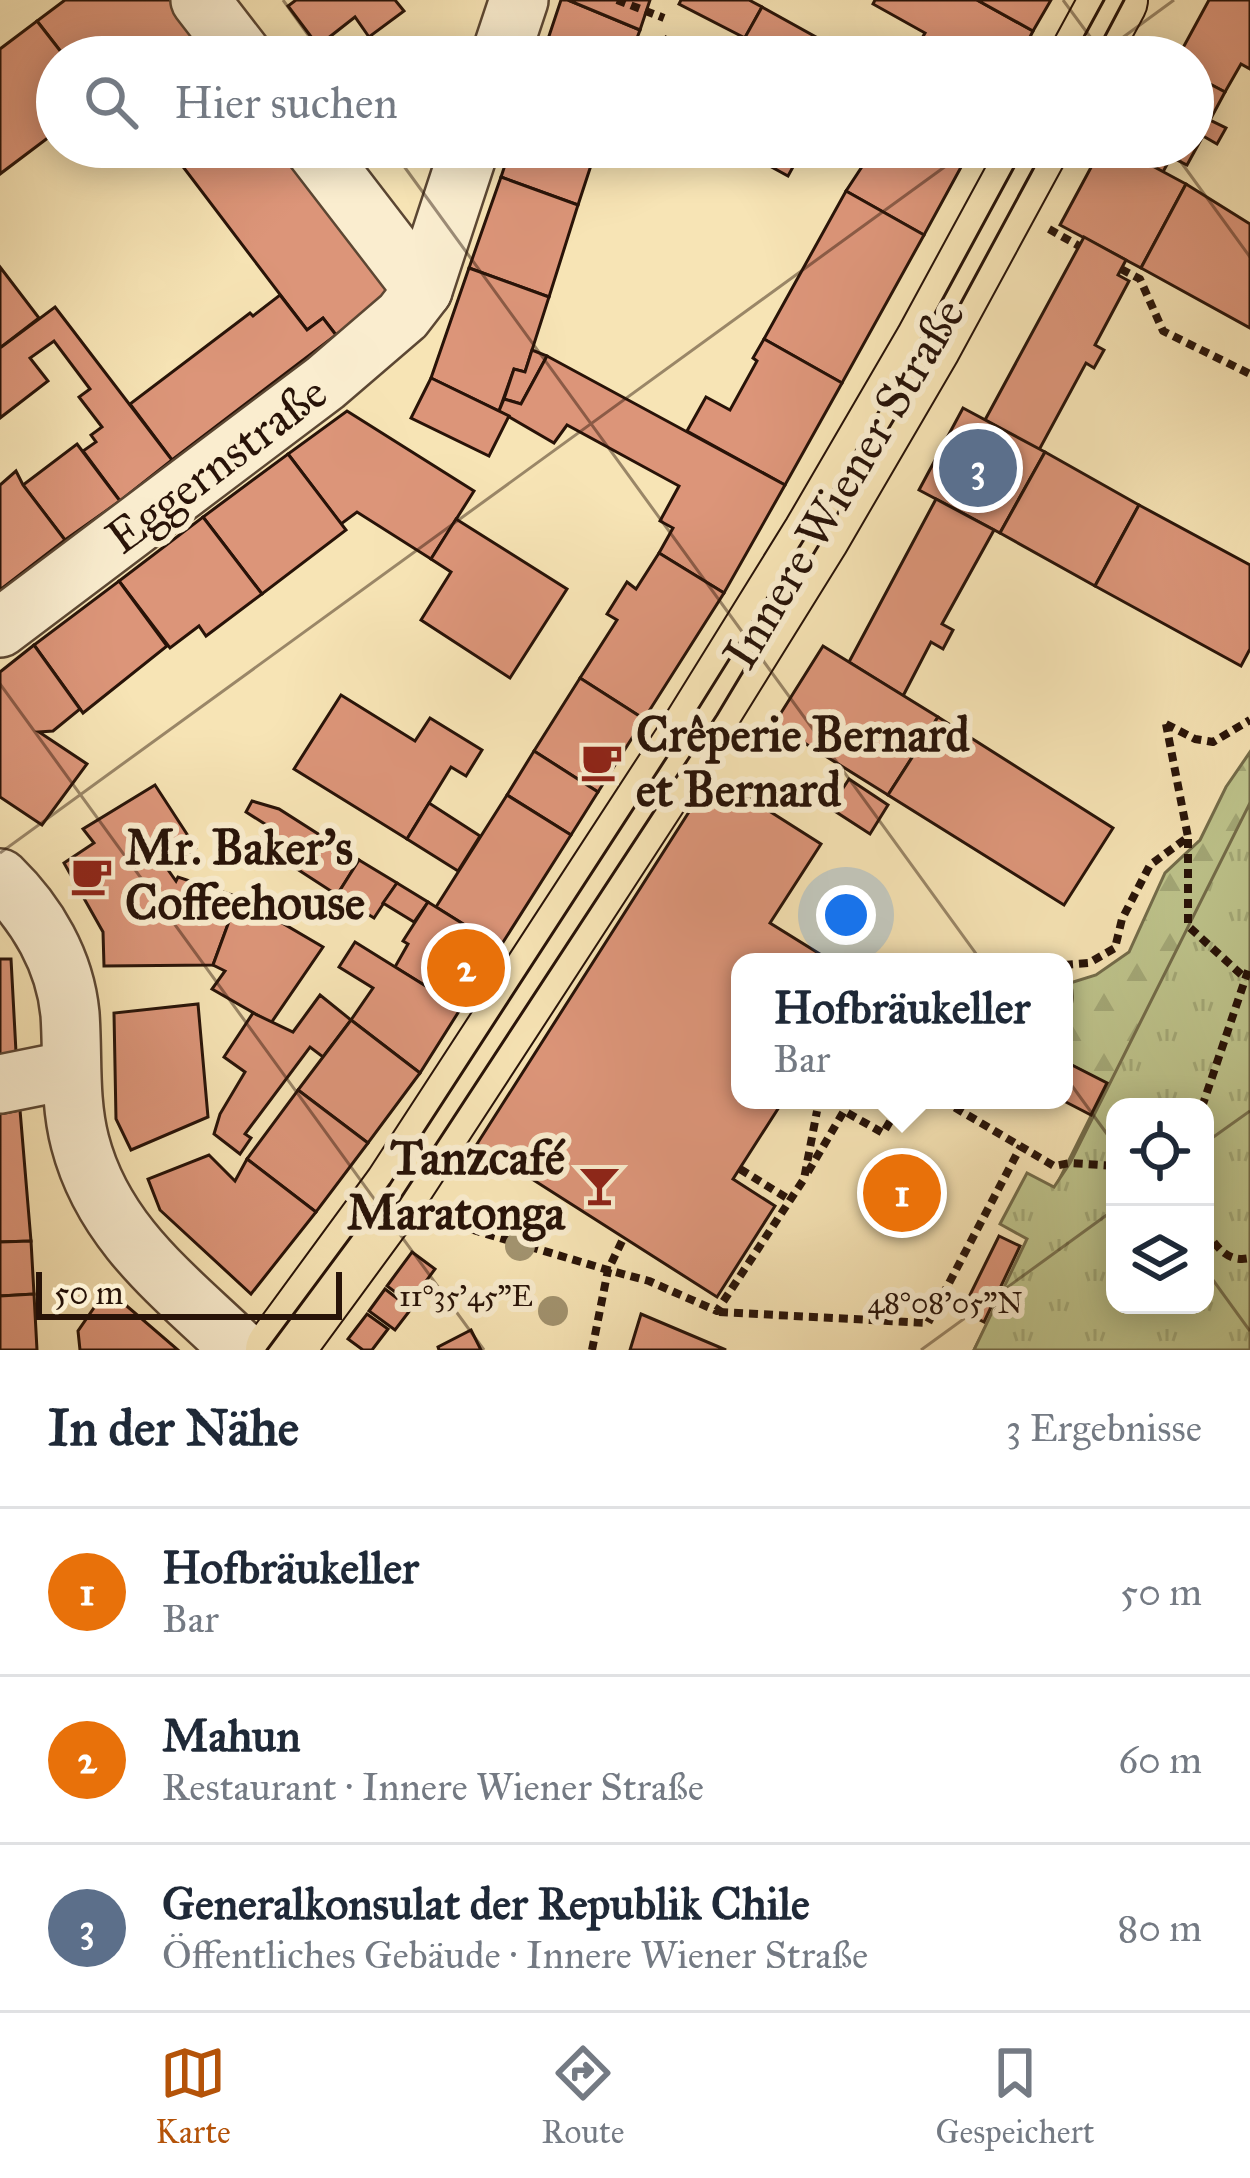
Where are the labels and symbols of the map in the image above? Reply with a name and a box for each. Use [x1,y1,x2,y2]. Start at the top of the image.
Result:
street label: Innere Wiener Straße [710,288,977,679]
street label: Eggernstraße [94,362,338,566]
pin: 3 [939,423,1017,513]
place label: Crêperie Bernard et Bernard [636,705,970,819]
cafe icon: Crêperie Bernard et Bernard [579,739,625,785]
place label: Mr. Baker's Coffeehouse [125,818,365,932]
cafe icon: Mr. Baker's Coffeehouse [68,852,114,898]
your location [816,885,876,945]
pin: 2 [427,923,505,1013]
place label: Tanzcafé Maratonga [347,1128,566,1242]
pin: 1 [863,1148,941,1238]
bar icon: Tanzcafé Maratonga [576,1162,622,1208]
scale bar [36,1266,342,1319]
text: 11°35'45"E [399,1278,533,1314]
text: 48°08'05"N [867,1285,1023,1321]

